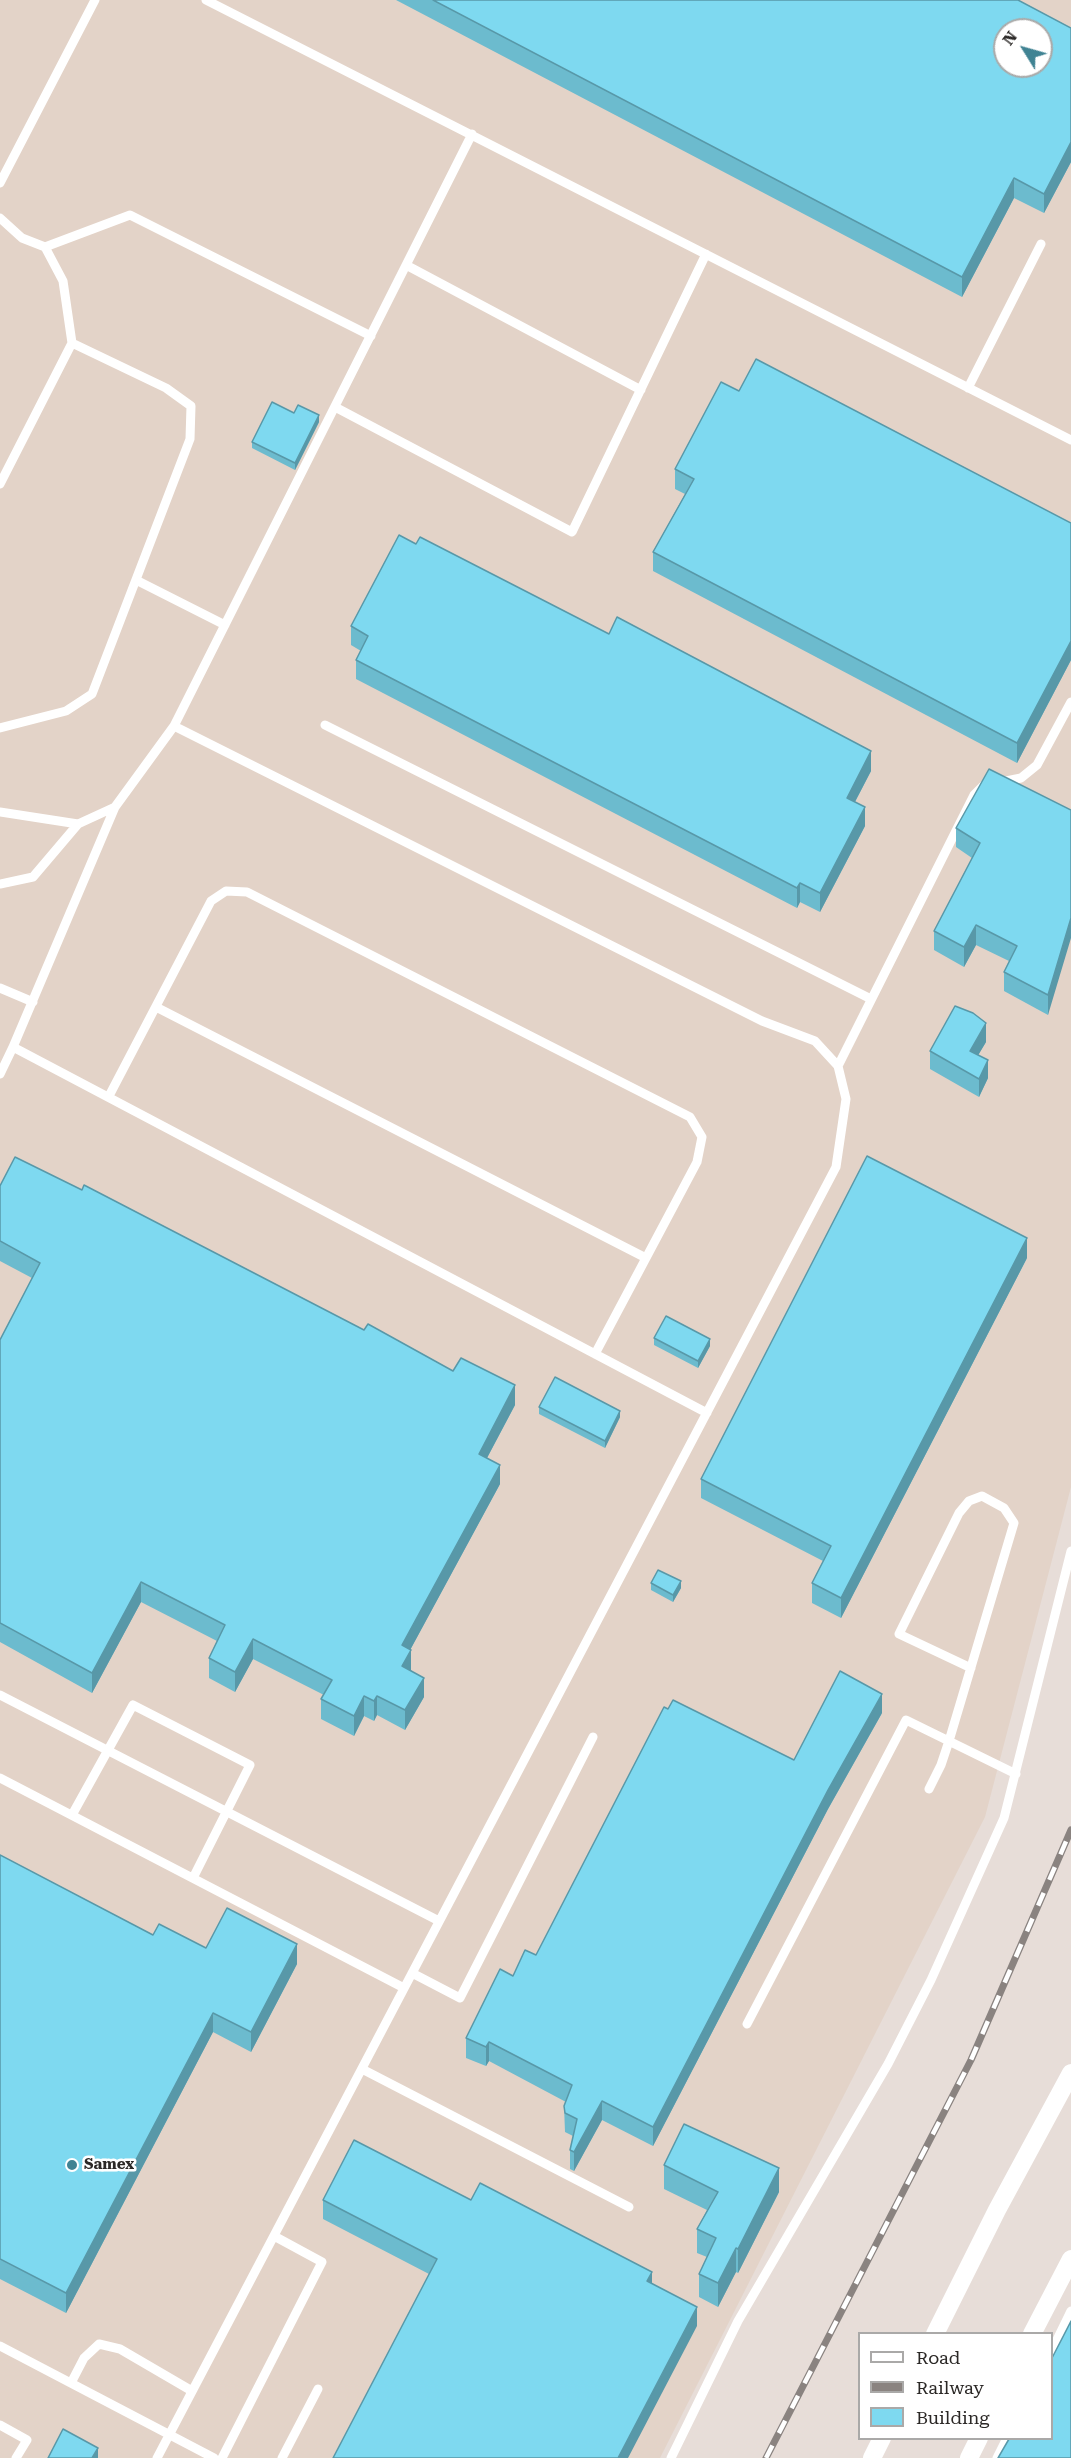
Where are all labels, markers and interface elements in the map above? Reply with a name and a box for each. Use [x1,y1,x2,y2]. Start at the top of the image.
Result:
north arrow [993,18,1053,78]
text: N [999,27,1021,49]
place label: Samex [84,2156,134,2174]
marker: Samex [65,2158,79,2172]
legend [858,2332,1053,2440]
text: Road [916,2347,960,2368]
text: Railway [916,2377,984,2398]
text: Building [916,2407,990,2428]

